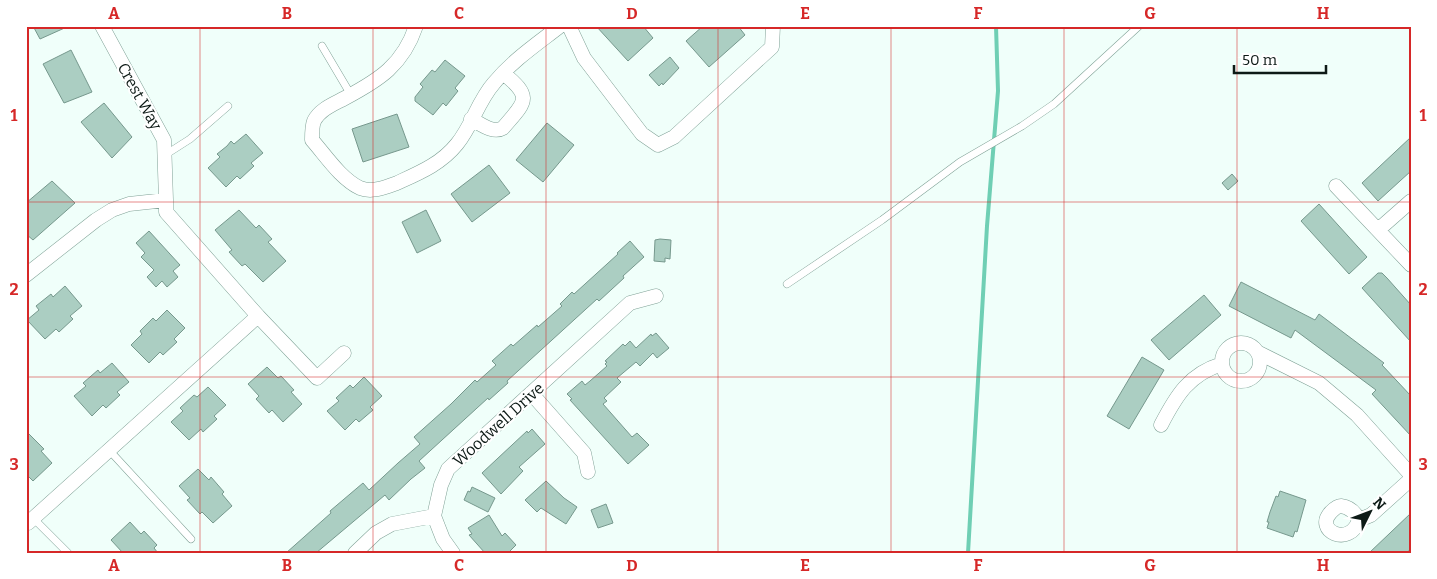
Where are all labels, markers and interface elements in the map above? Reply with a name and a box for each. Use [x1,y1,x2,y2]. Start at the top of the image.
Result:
text: A [108,4,120,23]
text: B [282,4,292,23]
text: C [454,4,464,23]
text: D [626,4,638,23]
text: E [800,4,810,23]
text: F [974,4,983,23]
text: G [1144,4,1156,23]
text: H [1317,4,1330,23]
scale bar [1234,42,1327,74]
text: 50 m [1242,51,1278,69]
street label: Crest Way [113,59,166,134]
text: 1 [11,106,18,125]
text: 1 [1420,106,1427,125]
text: 2 [9,280,19,299]
text: 2 [1418,280,1428,299]
street label: Woodwell Drive [449,379,548,470]
text: 3 [9,455,19,474]
text: 3 [1418,455,1428,474]
north arrow [1344,486,1394,536]
text: N [1369,494,1389,513]
text: A [108,556,120,575]
text: B [282,556,292,575]
text: C [454,556,464,575]
text: D [626,556,638,575]
text: E [800,556,810,575]
text: F [974,556,983,575]
text: G [1144,556,1156,575]
text: H [1317,556,1330,575]

